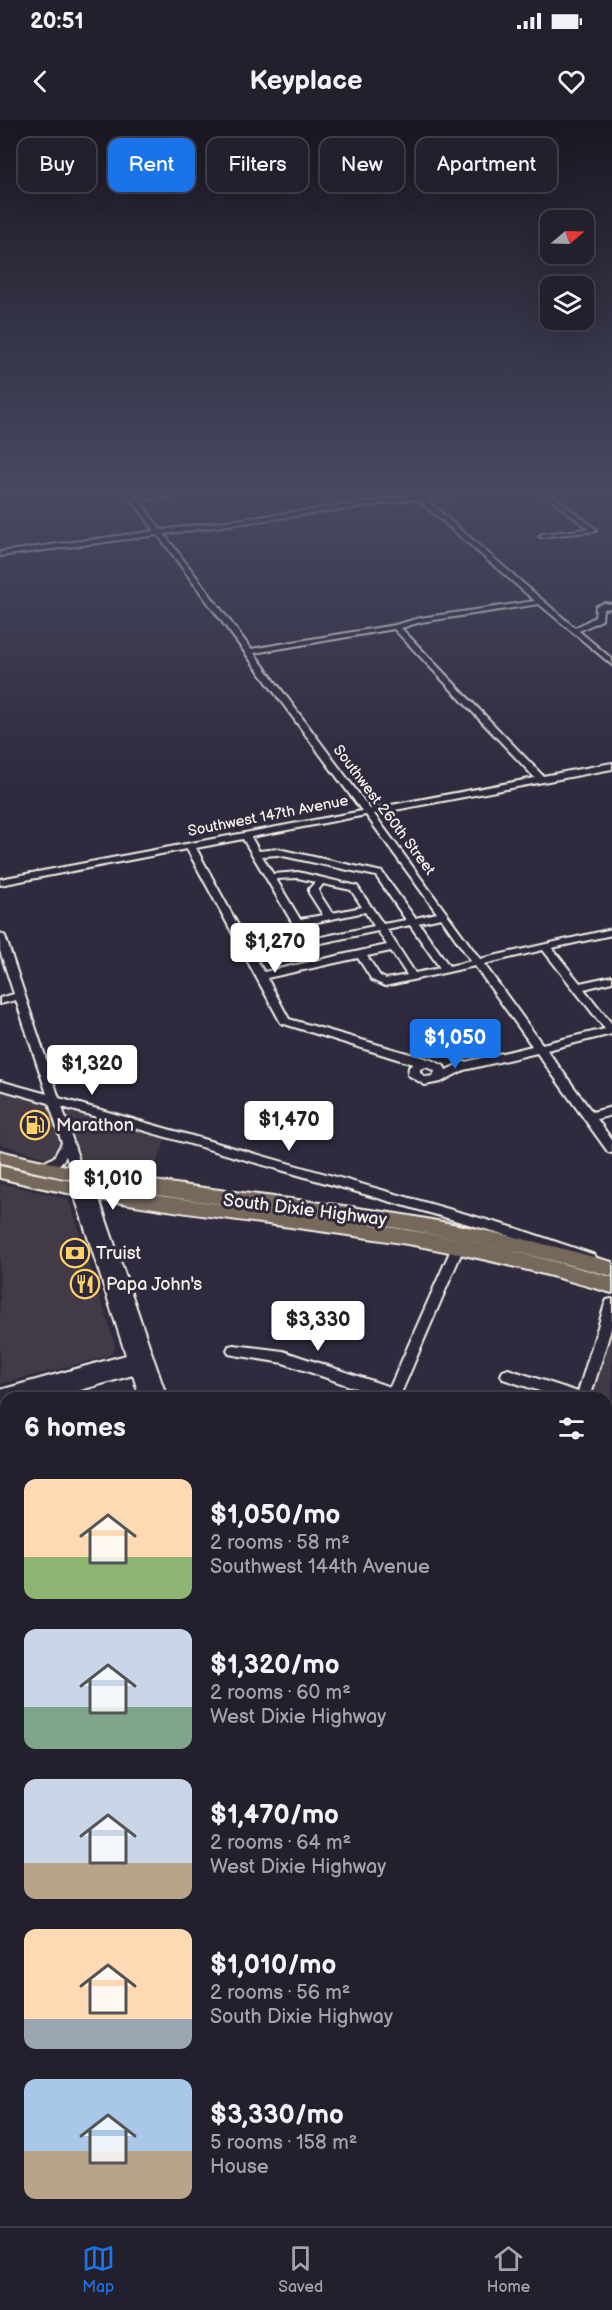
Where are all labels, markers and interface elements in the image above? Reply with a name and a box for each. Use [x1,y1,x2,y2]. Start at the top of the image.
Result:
text: 20:51 [30,8,84,35]
icon: back [24,65,57,98]
text: Keyplace [249,65,363,97]
icon: heart [555,65,588,98]
chip: Buy [18,138,96,192]
chip: Rent [108,138,195,192]
chip: Filters [207,138,308,192]
chip: New [320,138,404,192]
chip: Apartment [416,138,557,192]
north arrow [540,210,594,264]
map controls [540,210,594,330]
button: layers [540,276,594,330]
street label: Southwest 260th Street [329,741,439,879]
street label: Southwest 147th Avenue [186,791,350,841]
pin: $1,270 [226,923,324,974]
text: $1,270 [245,930,306,954]
pin: $1,050 [406,1019,504,1070]
text: $1,050 [424,1026,486,1050]
pin: $1,320 [43,1045,141,1096]
text: $1,320 [61,1052,123,1076]
pin: $1,470 [240,1101,338,1152]
text: $1,470 [258,1108,320,1132]
fuel station icon: Marathon [19,1109,51,1141]
place label: Marathon [56,1115,134,1136]
pin: $1,010 [64,1160,162,1211]
text: $1,010 [83,1167,143,1191]
street label: South Dixie Highway [222,1190,389,1231]
bank icon: Truist [59,1237,91,1269]
place label: Truist [96,1243,142,1264]
restaurant icon: Papa John's [69,1268,101,1300]
place label: Papa John's [106,1274,202,1295]
pin: $3,330 [269,1301,367,1352]
text: $3,330 [285,1308,351,1332]
icon: filters [555,1412,588,1445]
text: 6 homes [24,1413,126,1444]
text: $1,050/mo [210,1500,340,1531]
icon: home [72,1503,144,1575]
text: 2 rooms · 58 m² [210,1531,350,1555]
text: Southwest 144th Avenue [210,1555,430,1579]
text: $1,320/mo [210,1650,340,1681]
icon: home [72,1653,144,1725]
text: 2 rooms · 60 m² [210,1681,351,1705]
text: West Dixie Highway [210,1705,386,1729]
text: $1,470/mo [210,1800,339,1831]
icon: home [72,1803,144,1875]
text: 2 rooms · 64 m² [210,1831,351,1855]
text: West Dixie Highway [210,1855,386,1879]
text: $1,010/mo [210,1950,336,1981]
icon: home [72,1953,144,2025]
text: 2 rooms · 56 m² [210,1981,350,2005]
text: South Dixie Highway [210,2005,393,2029]
text: $3,330/mo [210,2100,344,2131]
icon: home [72,2103,144,2175]
text: 5 rooms · 158 m² [210,2131,357,2155]
text: House [210,2155,269,2179]
tab: Map [82,2242,115,2297]
tab: Saved [278,2242,323,2297]
tab: Home [487,2242,530,2297]

